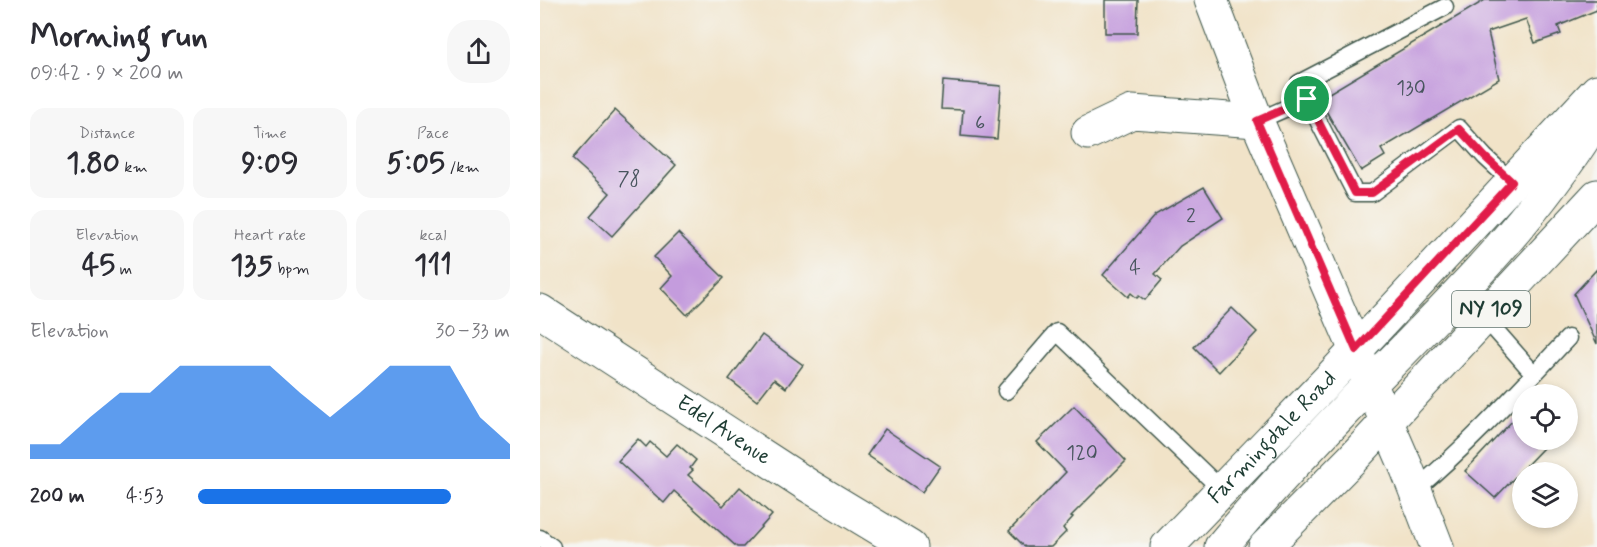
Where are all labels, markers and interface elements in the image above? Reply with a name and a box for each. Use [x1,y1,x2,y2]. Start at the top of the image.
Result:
text: Morning run [30,15,208,59]
button: share [447,20,510,83]
text: 09:42 · 9 × 200 m [30,60,183,87]
pin [1281,73,1332,124]
house number: 130 [1396,75,1426,102]
icon: arrive [1290,82,1323,115]
house number: 6 [975,110,985,137]
text: Distance [79,123,135,144]
text: Time [253,123,287,144]
text: Pace [417,123,449,144]
text: 1.80 [66,144,120,183]
text: 9:09 [241,144,299,183]
text: 5:05 [386,144,445,183]
text: km [120,157,148,178]
text: /km [445,157,480,178]
house number: 78 [617,166,641,193]
house number: 2 [1186,203,1196,230]
text: Elevation [76,225,139,246]
text: Heart rate [234,225,306,246]
text: kcal [420,225,446,246]
text: 45 [82,246,115,285]
text: 135 [230,246,273,285]
text: 111 [414,246,452,285]
house number: 4 [1129,255,1141,282]
text: m [115,259,132,280]
text: bpm [273,259,310,280]
road number: NY 109 [1452,291,1530,327]
text: Elevation [30,318,109,345]
text: 30–33 m [435,318,510,345]
street label: Farmingdale Road [1202,365,1343,510]
map controls [1512,384,1578,528]
button: locate [1512,384,1578,450]
street label: Edel Avenue [671,389,776,472]
house number: 120 [1066,440,1098,467]
button: layers [1512,462,1578,528]
text: 200 m [30,483,85,510]
text: 4:53 [126,483,163,510]

